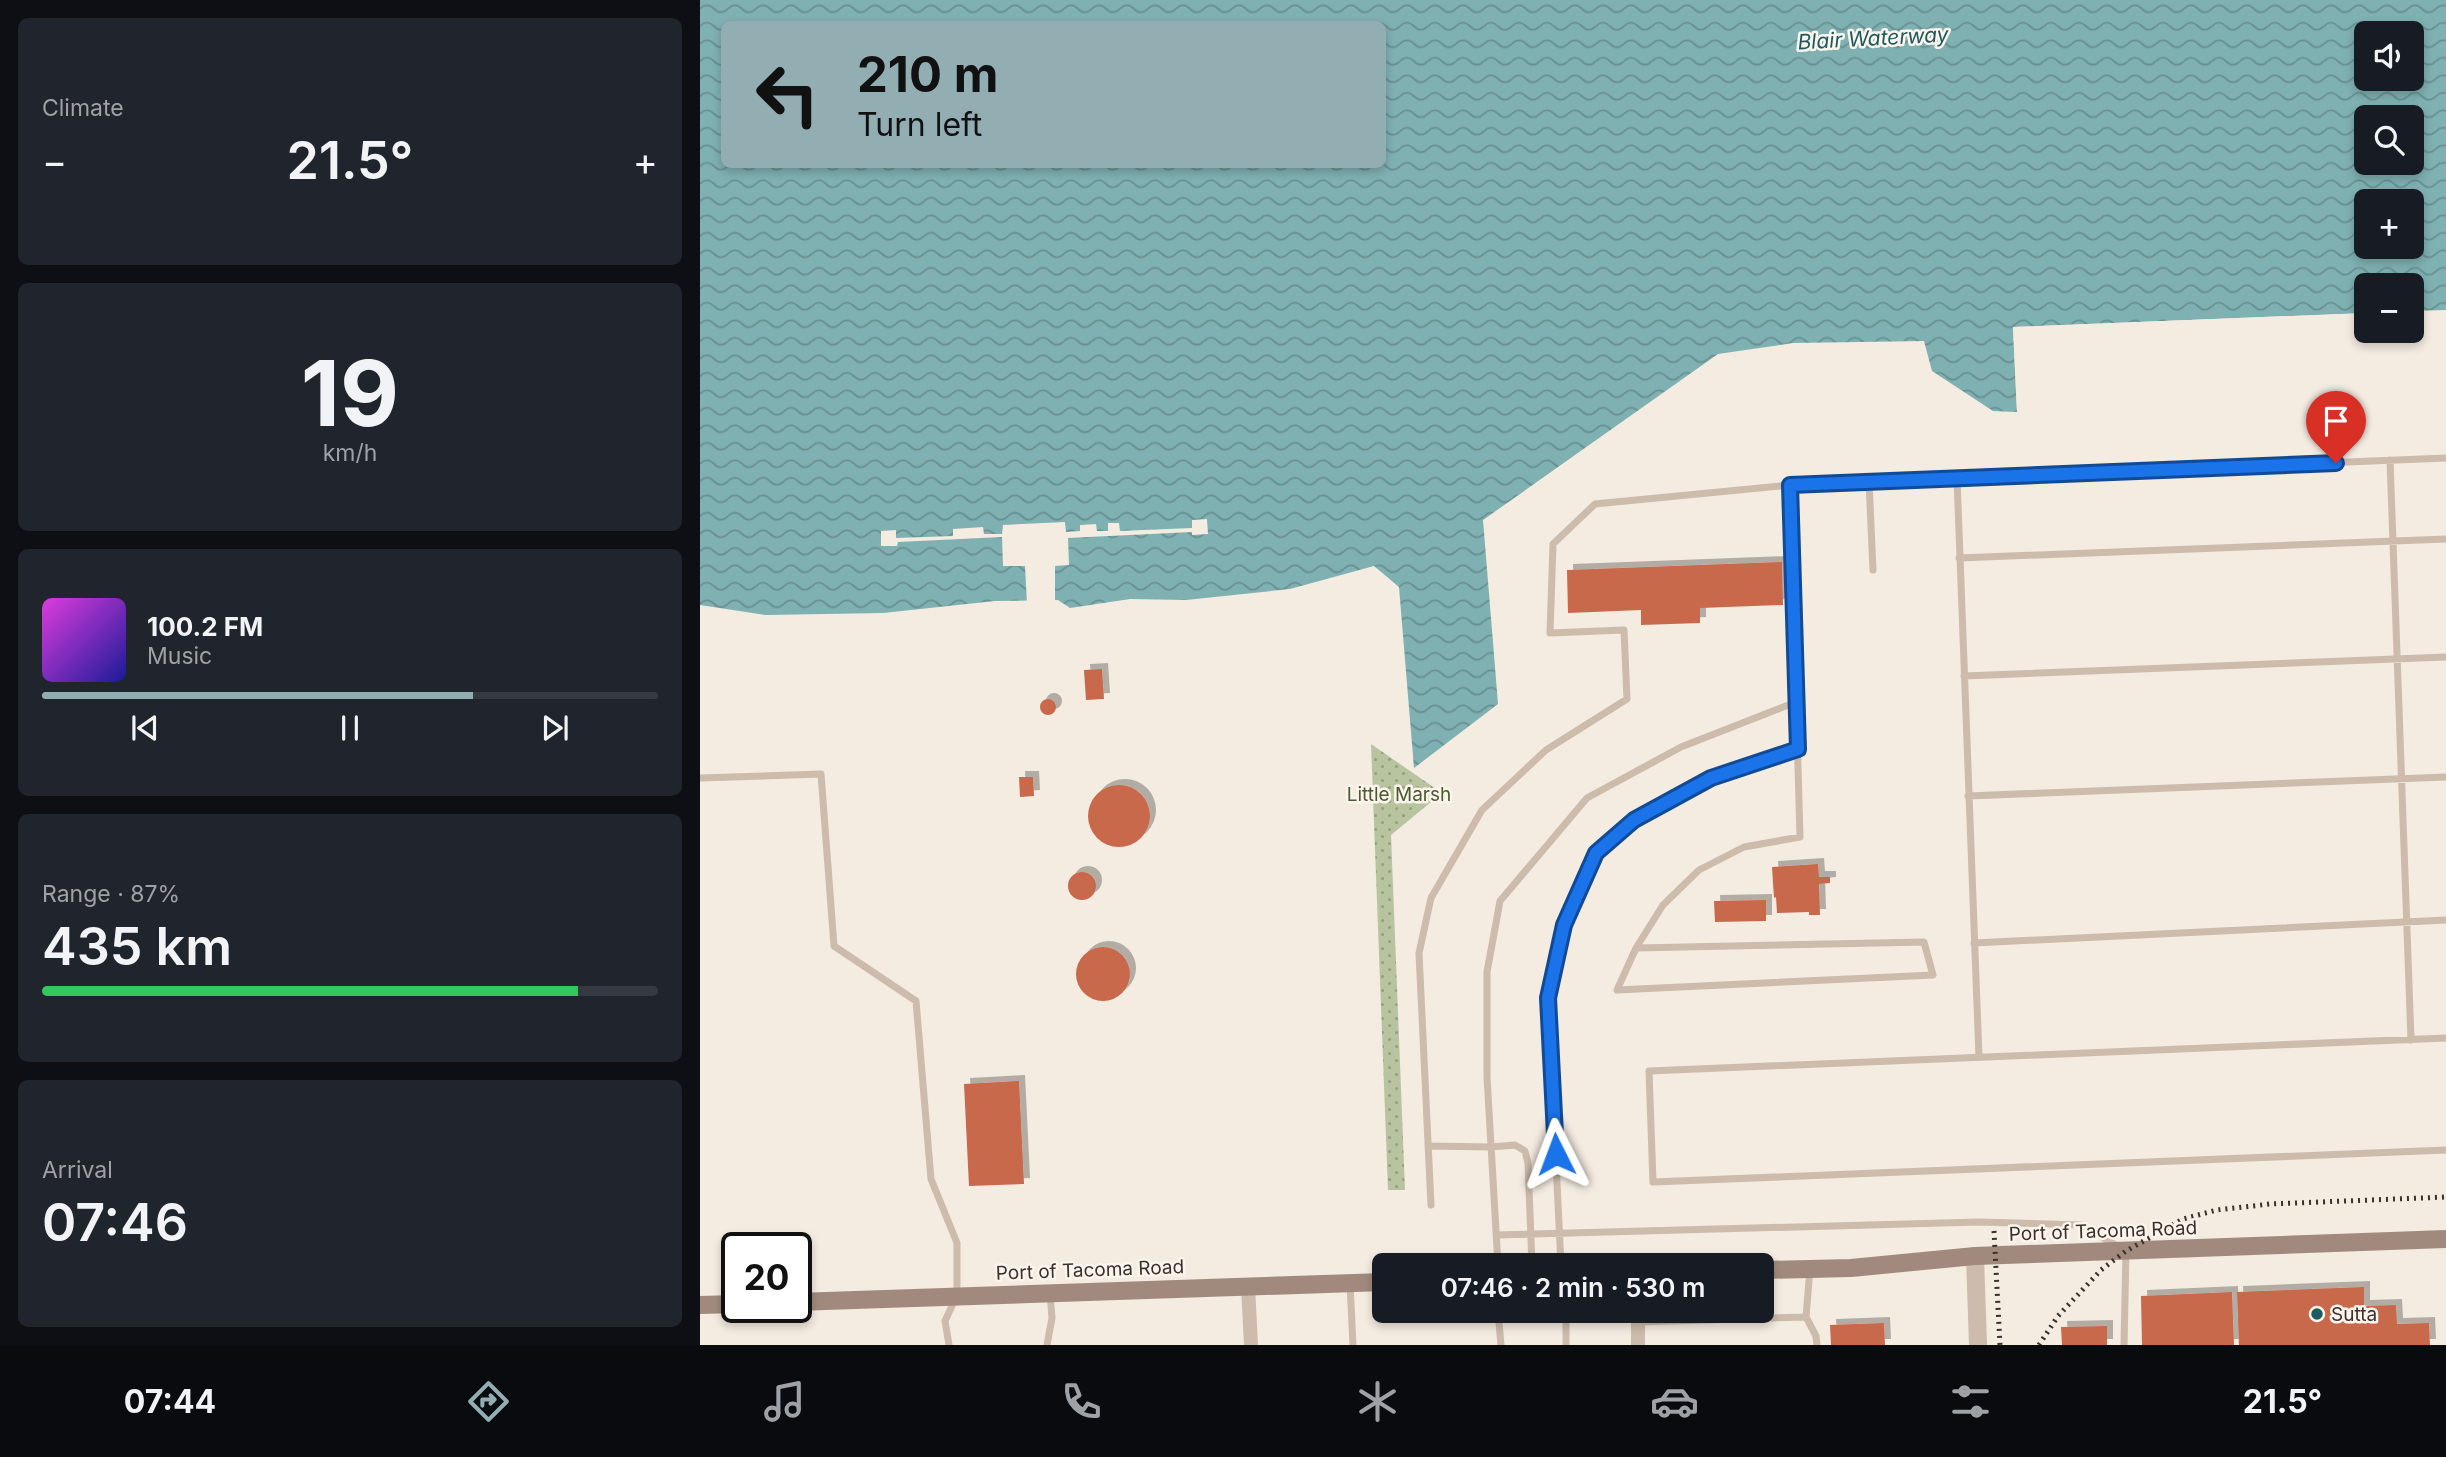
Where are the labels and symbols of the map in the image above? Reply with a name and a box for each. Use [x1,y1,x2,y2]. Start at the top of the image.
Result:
water label: Blair Waterway [1797,21,1950,54]
pin [2306,391,2366,463]
park label: Little Marsh [1347,783,1451,806]
position arrow [1519,1117,1593,1191]
street label: Port of Tacoma Road [2008,1216,2198,1246]
speed limit sign: 20 [721,1232,812,1323]
street label: Port of Tacoma Road [995,1255,1185,1285]
place label: Sutta [2331,1303,2377,1326]
marker: Sutta [2309,1306,2325,1322]

